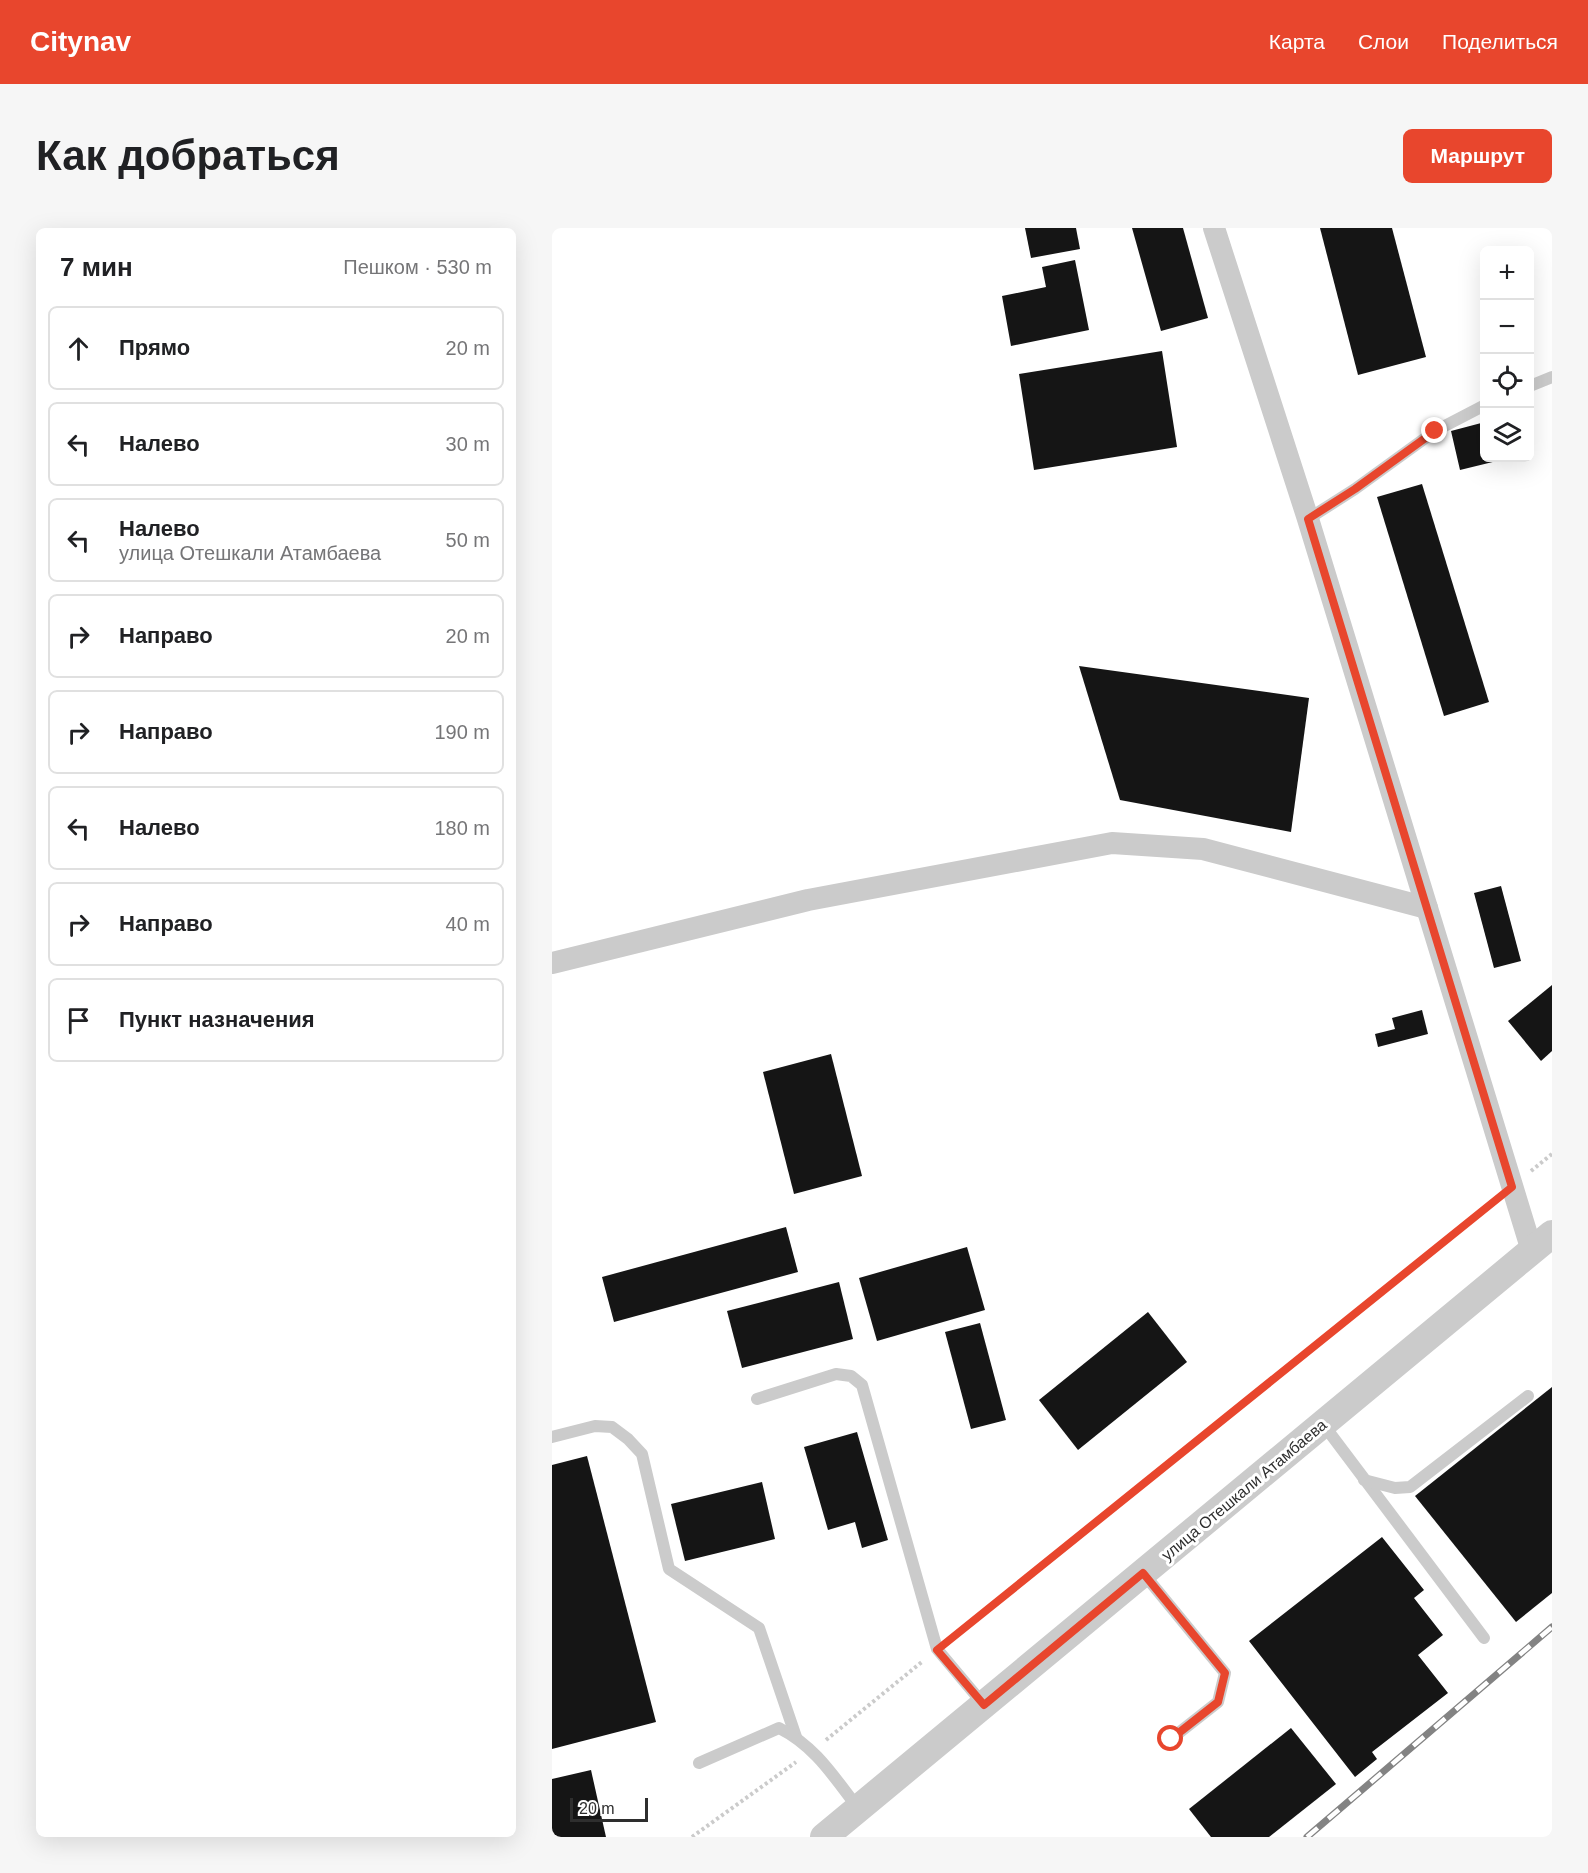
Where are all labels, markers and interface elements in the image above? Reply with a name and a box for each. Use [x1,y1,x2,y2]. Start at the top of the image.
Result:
text: Citynav [30,26,131,57]
text: Карта [1269,30,1325,53]
text: Слои [1358,30,1409,53]
text: Поделиться [1442,30,1558,53]
button: Маршрут [1403,129,1552,183]
text: Как добраться [36,132,340,179]
map controls [1480,246,1534,462]
button: + [1480,246,1534,300]
text: 7 мин [60,252,133,282]
text: Пешком · 530 m [343,256,492,278]
button: − [1480,300,1534,354]
icon: ahead [62,332,95,365]
text: Прямо [119,335,190,360]
text: 20 m [446,337,490,359]
button: locate [1480,354,1534,408]
button: layers [1480,408,1534,462]
route end [1421,417,1447,443]
icon: left [62,428,95,461]
text: Налево [119,431,200,456]
text: 30 m [446,433,490,455]
text: Налево [119,516,200,541]
icon: left [62,524,95,557]
text: 50 m [446,529,490,551]
text: улица Отешкали Атамбаева [119,542,381,564]
icon: right [62,620,95,653]
text: Направо [119,623,213,648]
text: 20 m [446,625,490,647]
icon: right [62,716,95,749]
text: Направо [119,719,213,744]
text: 190 m [434,721,490,743]
icon: left [62,812,95,845]
text: Налево [119,815,200,840]
text: 180 m [434,817,490,839]
icon: right [62,908,95,941]
text: Направо [119,911,213,936]
text: 40 m [446,913,490,935]
icon: arrive [62,1004,95,1037]
text: Пункт назначения [119,1007,315,1032]
street label: улица Отешкали Атамбаева [1158,1416,1330,1564]
route start [1157,1725,1183,1751]
scale bar [570,1795,648,1822]
text: 20 m [579,1800,615,1817]

